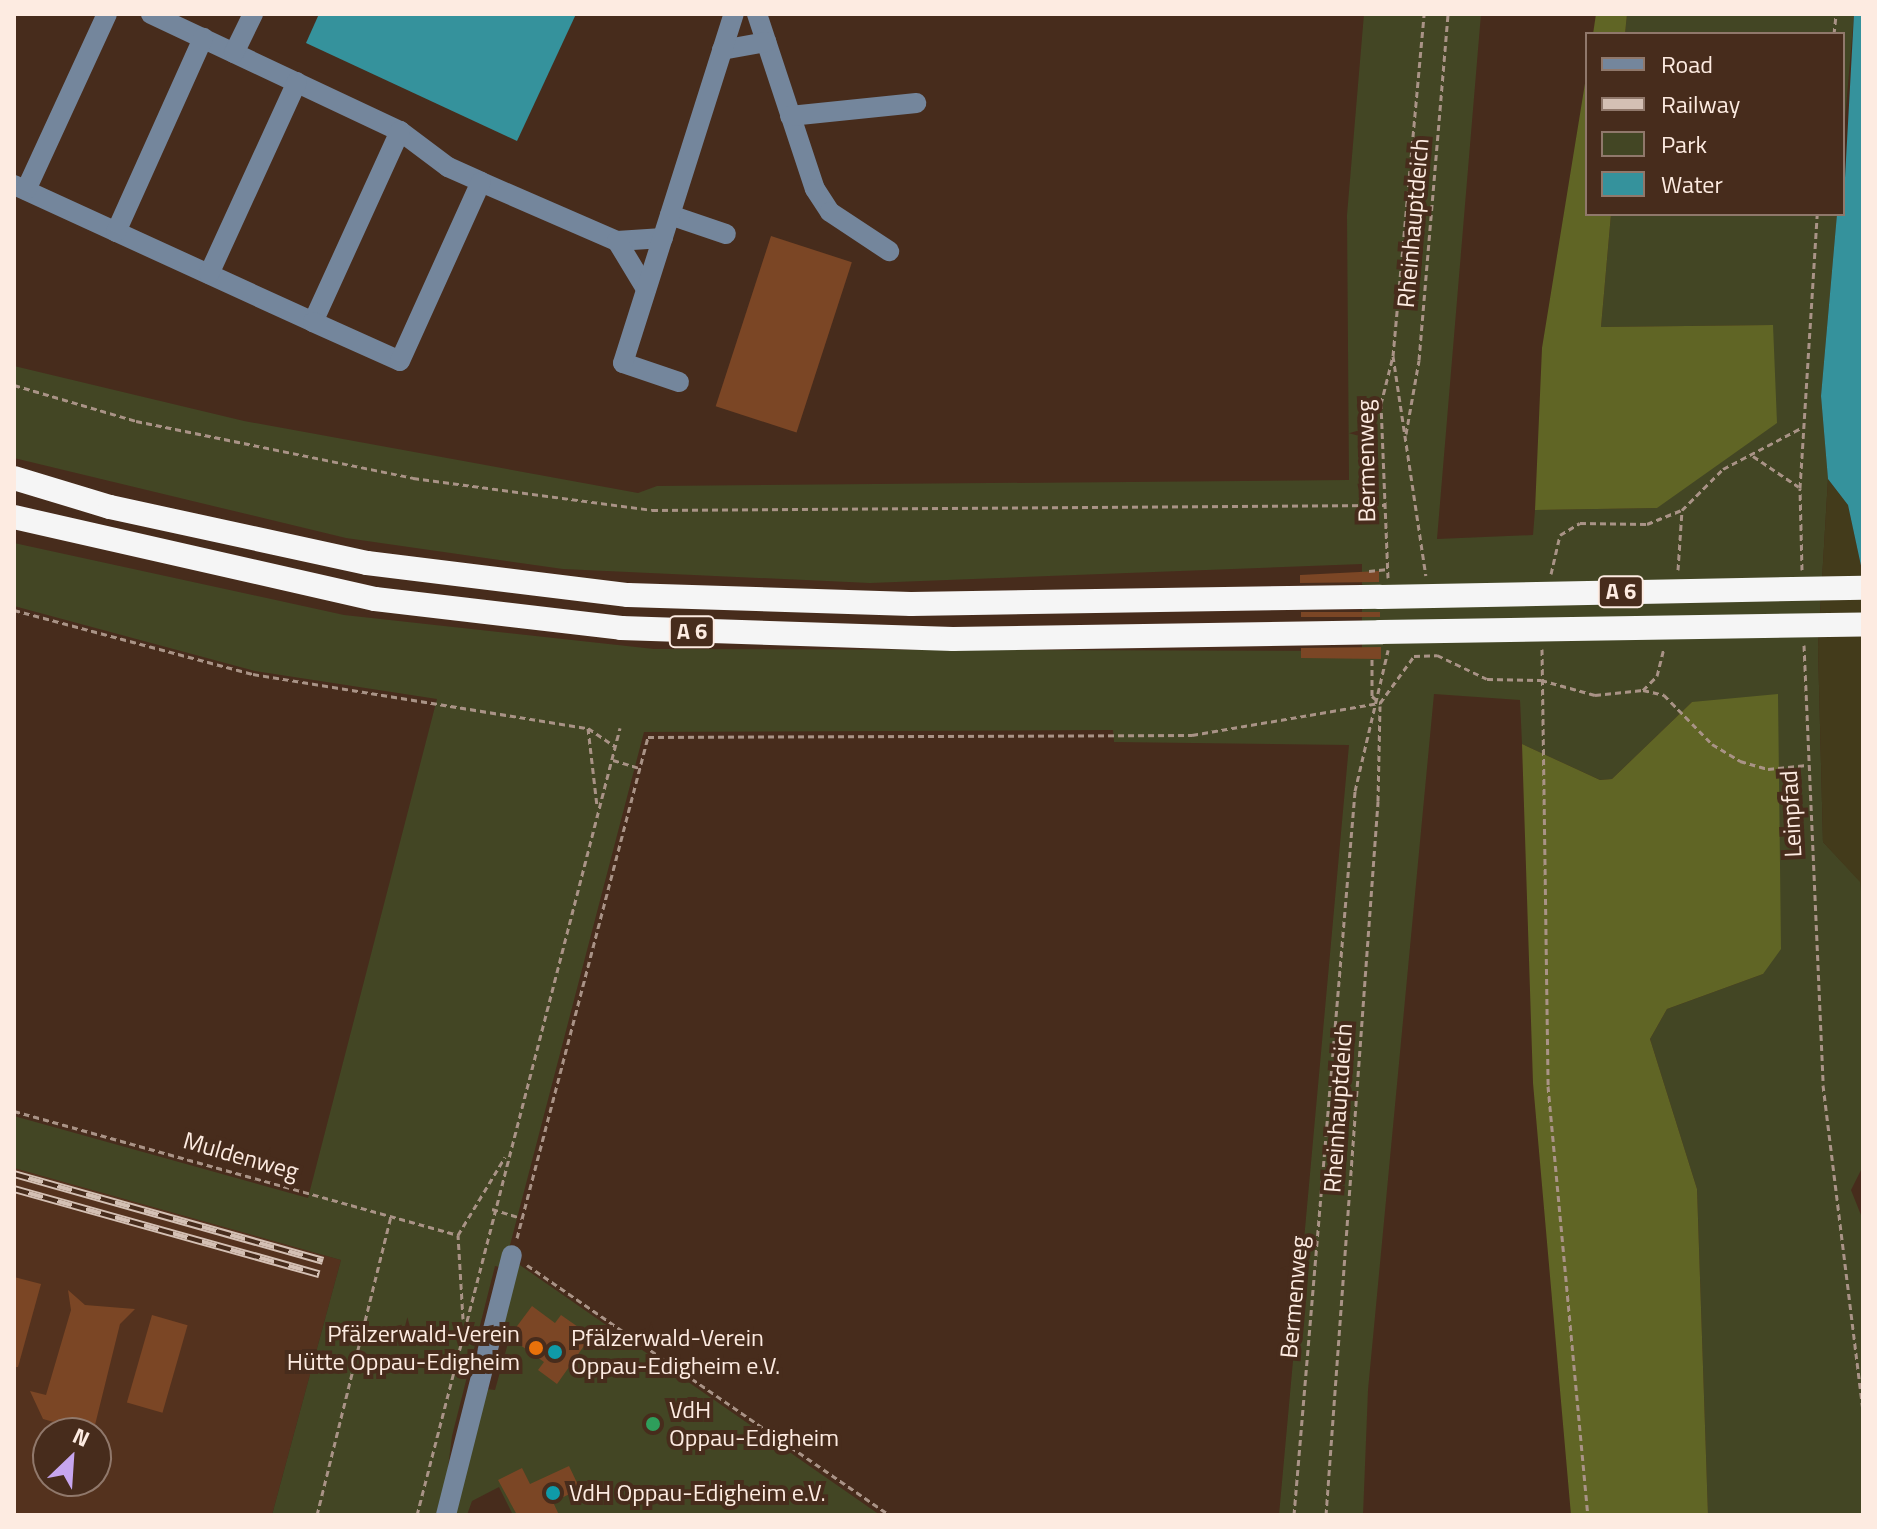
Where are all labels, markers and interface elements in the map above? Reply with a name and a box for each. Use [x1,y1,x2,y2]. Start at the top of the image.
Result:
legend [1585,32,1845,216]
text: Road [1661,46,1713,82]
text: Railway [1661,86,1740,122]
text: Park [1661,126,1707,162]
street label: Rheinhauptdeich [1391,137,1435,309]
text: Water [1661,166,1723,202]
street label: Bermenweg [1351,399,1381,523]
road number: A 6 [1597,574,1645,610]
road number: A 6 [668,614,716,650]
street label: Leinpfad [1774,770,1808,858]
street label: Rheinhauptdeich [1318,1022,1358,1194]
street label: Muldenweg [180,1126,302,1186]
street label: Bermenweg [1274,1235,1314,1359]
place label: Pfälzerwald-Verein Hütte Oppau-Edigheim [287,1320,520,1376]
place label: Pfälzerwald-Verein Oppau-Edigheim e.V. [571,1324,780,1380]
marker: Pfälzerwald-Verein Hütte Oppau-Edigheim [527,1339,545,1357]
marker: Pfälzerwald-Verein Oppau-Edigheim e.V. [546,1343,564,1361]
place label: VdH Oppau-Edigheim [669,1396,839,1452]
marker: VdH Oppau-Edigheim [644,1415,662,1433]
north arrow [32,1417,112,1497]
text: N [67,1418,95,1456]
place label: VdH Oppau-Edigheim e.V. [569,1479,826,1507]
marker: VdH Oppau-Edigheim e.V. [544,1484,562,1502]

